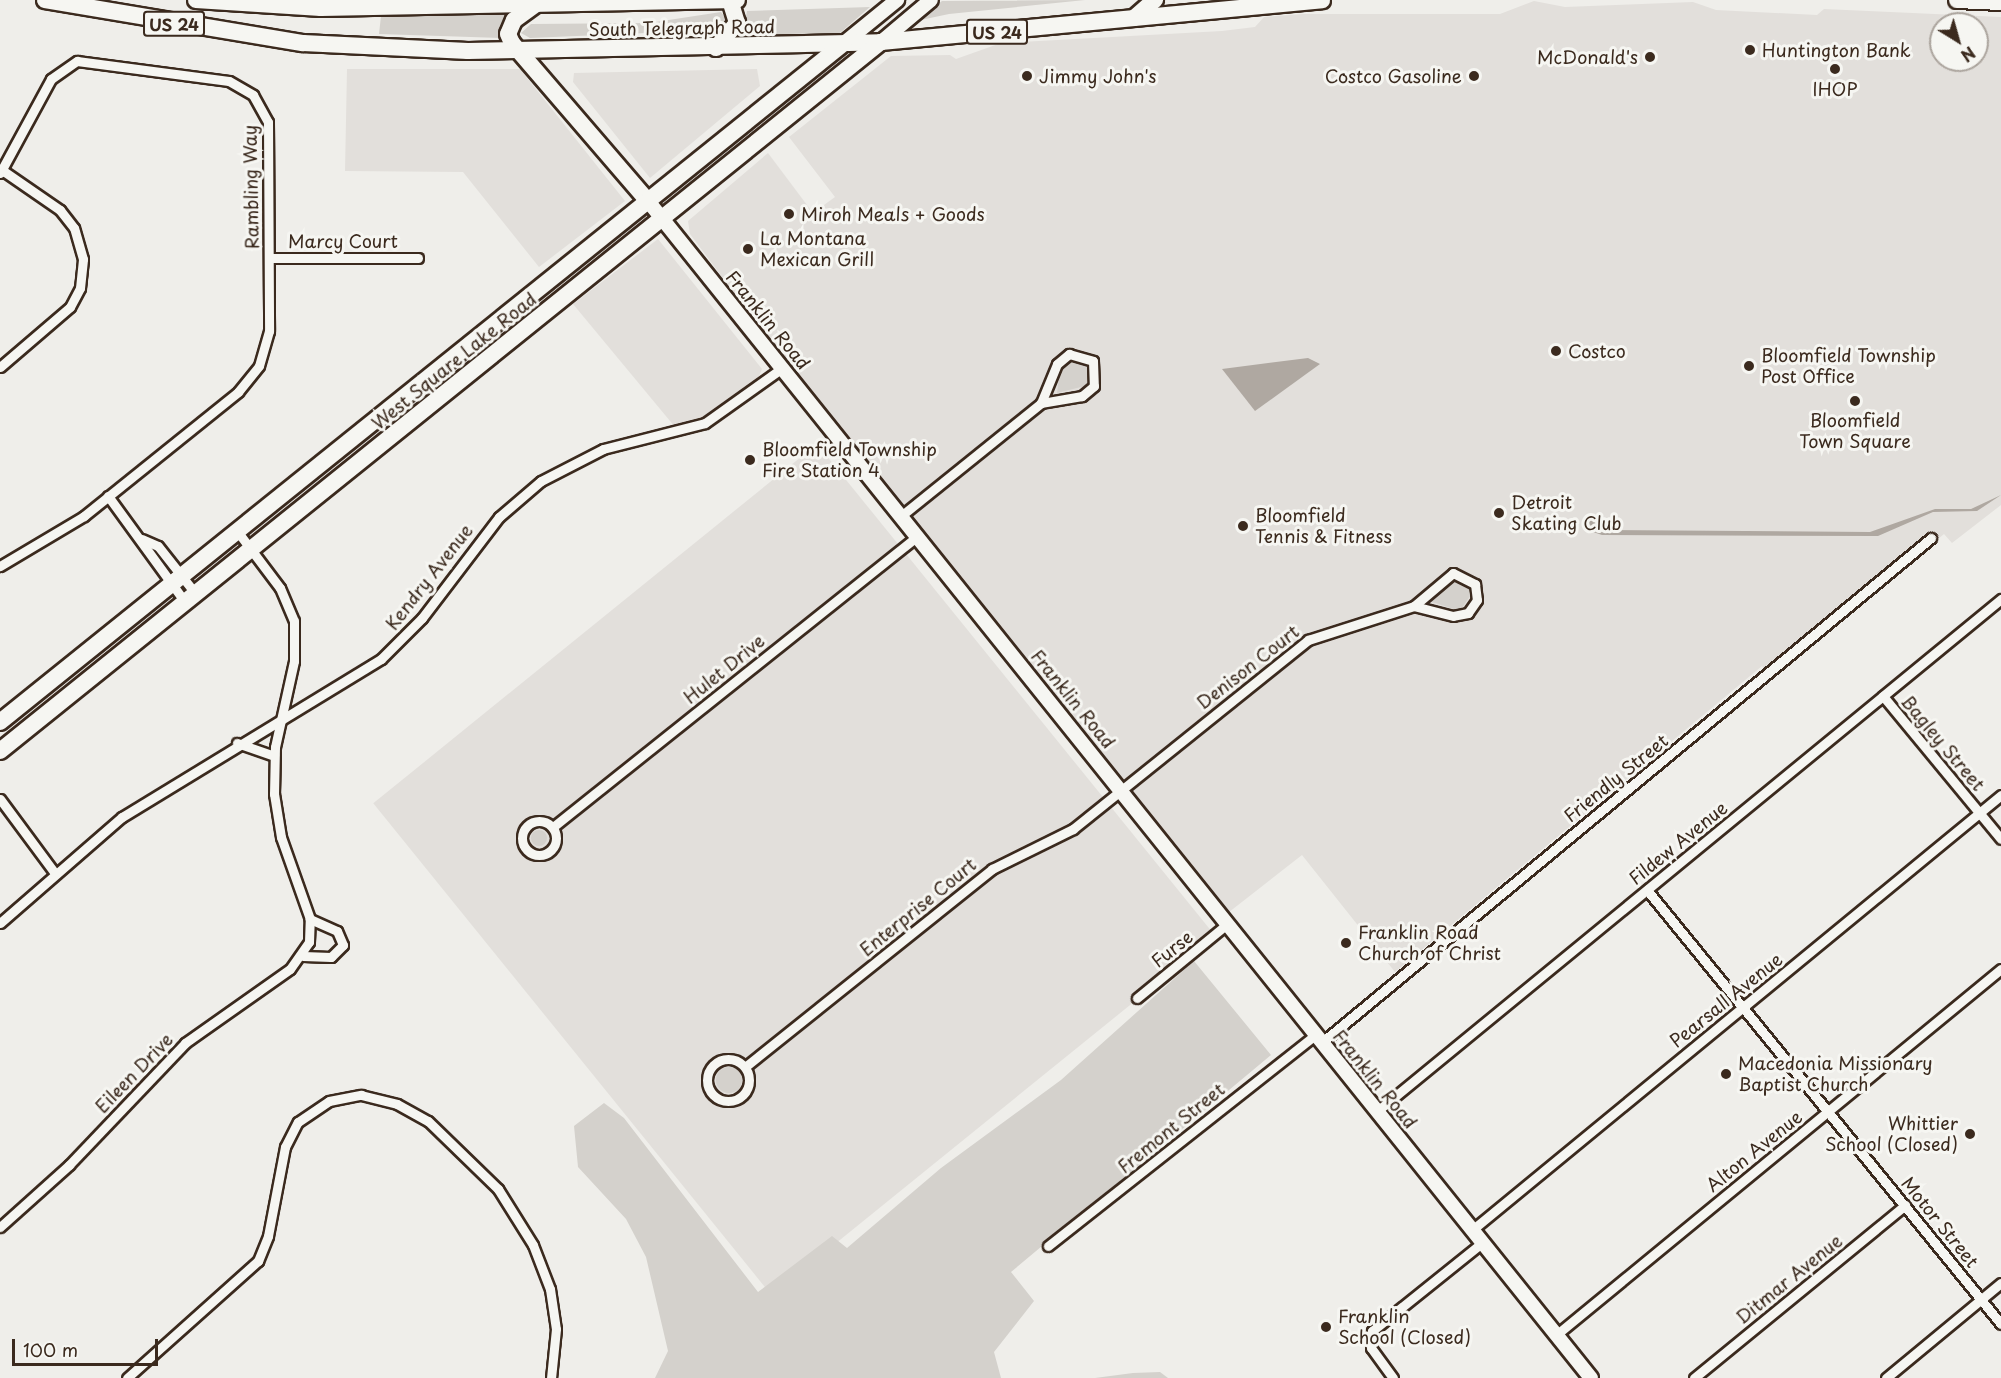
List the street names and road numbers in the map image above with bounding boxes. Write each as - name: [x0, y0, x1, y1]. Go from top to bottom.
- road number: US 24: [142, 11, 206, 37]
- street label: South Telegraph Road: [589, 16, 775, 40]
- road number: US 24: [966, 19, 1028, 45]
- street label: Rambling Way: [239, 124, 263, 250]
- street label: Marcy Court: [287, 230, 399, 252]
- street label: Franklin Road: [722, 266, 814, 374]
- street label: West Square Lake Road: [367, 288, 541, 434]
- street label: Kendry Avenue: [381, 520, 477, 634]
- street label: Denison Court: [1193, 620, 1303, 714]
- street label: Hulet Drive: [679, 629, 769, 709]
- street label: Franklin Road: [1027, 645, 1119, 753]
- street label: Bagley Street: [1896, 690, 1990, 796]
- street label: Friendly Street: [1559, 729, 1673, 827]
- street label: Fildew Avenue: [1624, 797, 1732, 889]
- street label: Enterprise Court: [855, 853, 981, 961]
- street label: Furse: [1147, 926, 1197, 972]
- street label: Pearsall Avenue: [1666, 948, 1786, 1052]
- street label: Franklin Road: [1329, 1025, 1421, 1133]
- street label: Eileen Drive: [90, 1028, 178, 1118]
- street label: Fremont Street: [1113, 1078, 1229, 1178]
- street label: Alton Avenue: [1703, 1106, 1805, 1196]
- street label: Motor Street: [1896, 1172, 1984, 1272]
- street label: Ditmar Avenue: [1732, 1230, 1846, 1328]

